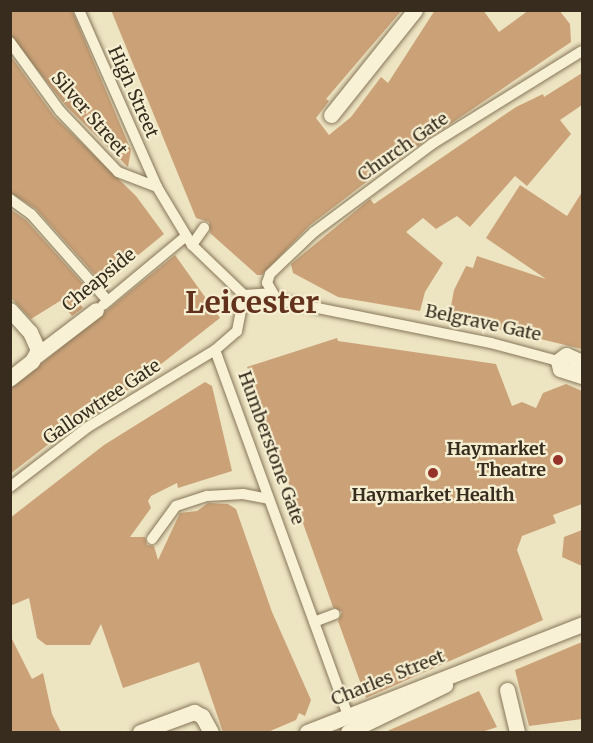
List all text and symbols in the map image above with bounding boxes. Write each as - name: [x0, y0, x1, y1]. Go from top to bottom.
- street label: High Street: [103, 43, 163, 141]
- street label: Silver Street: [46, 67, 132, 161]
- street label: Church Gate: [354, 108, 452, 186]
- street label: Cheapside: [58, 244, 140, 316]
- district label: Leicester: [185, 284, 319, 320]
- street label: Belgrave Gate: [423, 300, 543, 346]
- street label: Gallowtree Gate: [39, 355, 165, 449]
- street label: Humberstone Gate: [233, 368, 309, 528]
- place label: Haymarket Theatre: [446, 439, 546, 482]
- marker: Haymarket Theatre: [551, 453, 565, 467]
- marker: Haymarket Health: [424, 464, 442, 482]
- place label: Haymarket Health: [352, 484, 514, 506]
- street label: Charles Street: [328, 645, 448, 711]

